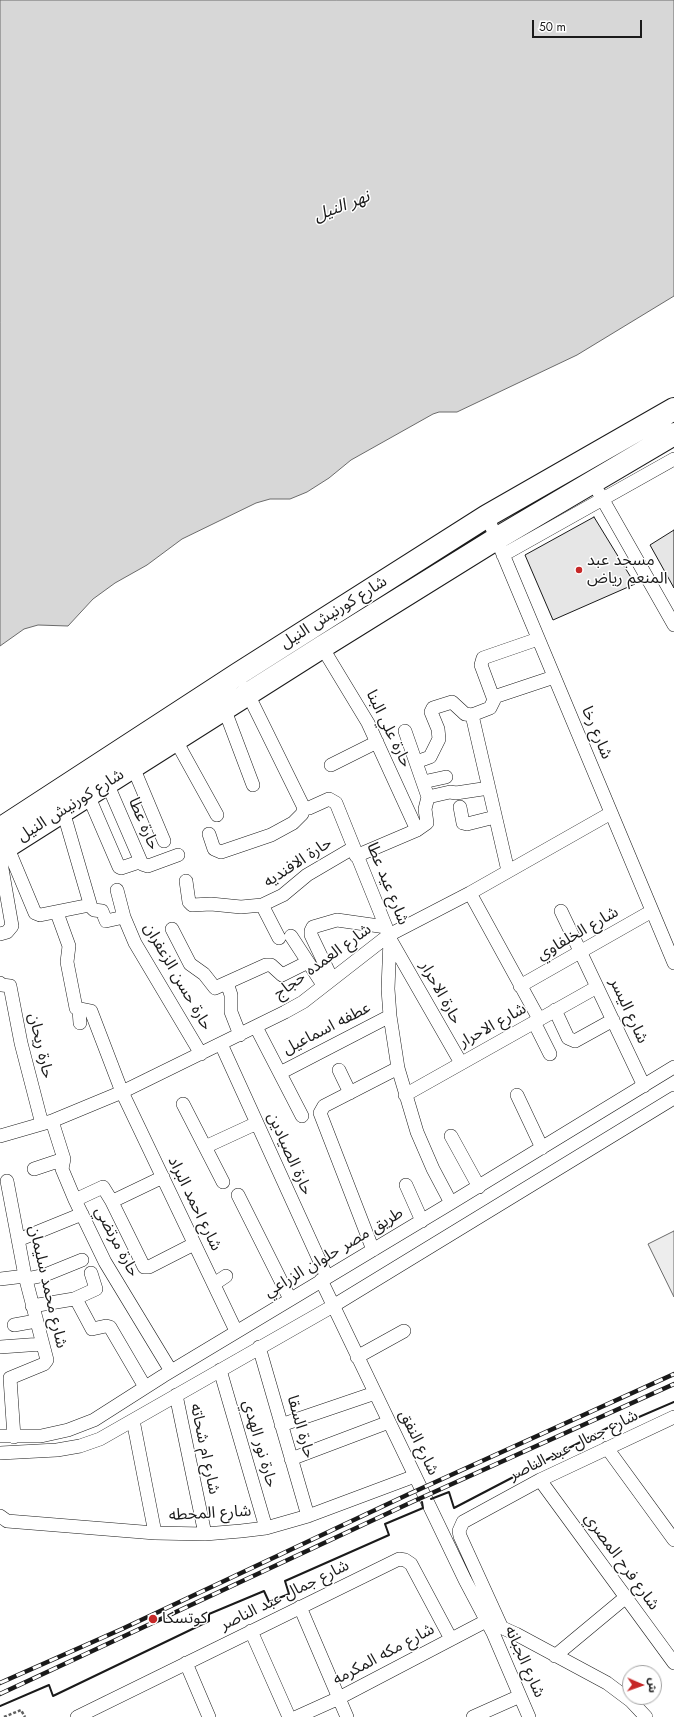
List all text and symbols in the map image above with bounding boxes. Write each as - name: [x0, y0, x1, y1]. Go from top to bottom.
- scale bar: [534, 12, 644, 38]
- text: 50 m: [539, 18, 566, 36]
- water label: نهر النيل: [311, 187, 373, 227]
- place label: مسجد عبد المنعم رياض: [587, 551, 668, 589]
- marker: مسجد عبد المنعم رياض: [574, 565, 584, 575]
- street label: شارع كورنيش النيل: [277, 573, 391, 653]
- street label: حارة علي البنا: [361, 687, 415, 771]
- street label: شارع رخا: [576, 704, 616, 762]
- street label: شارع كورنيش النيل: [14, 766, 128, 846]
- street label: حارة عطا: [123, 795, 163, 853]
- street label: حارة الافنديه: [260, 834, 336, 892]
- street label: شارع عيد عطا: [362, 840, 412, 928]
- street label: شارع الخلفاوي: [534, 903, 622, 965]
- street label: حارة حسن الزعفران: [139, 920, 215, 1034]
- street label: شارع العمده حجاج: [271, 920, 375, 1004]
- street label: حارة الاحرار: [415, 958, 465, 1028]
- street label: شارع اليسر: [605, 975, 651, 1047]
- street label: عطفه اسماعيل: [280, 999, 374, 1059]
- street label: شارع الاحرار: [456, 1000, 530, 1052]
- street label: حارة ريحان: [23, 1011, 57, 1081]
- street label: حارة الصيادين: [262, 1110, 316, 1198]
- street label: شارع احمد البراد: [163, 1154, 225, 1254]
- street label: حارة مرتضي: [90, 1204, 142, 1280]
- street label: طريق مصر حلوان الزراعي: [261, 1204, 407, 1302]
- street label: شارع محمد سليمان: [24, 1224, 70, 1350]
- street label: حارة السقا: [282, 1393, 318, 1461]
- street label: حارة نور الهدي: [237, 1398, 281, 1490]
- street label: شارع ام شحاته: [185, 1402, 223, 1496]
- street label: شارع جمال عبد الناصر: [506, 1406, 642, 1486]
- street label: شارع النفق: [394, 1407, 442, 1479]
- street label: شارع المحطه: [168, 1502, 252, 1526]
- street label: شارع فرح المصري: [579, 1510, 663, 1614]
- street label: شارع جمال عبد الناصر: [217, 1556, 353, 1636]
- place label: كوتسكا: [162, 1609, 207, 1629]
- marker: كوتسكا: [147, 1613, 159, 1625]
- street label: شارع مكه المكرمه: [330, 1620, 438, 1690]
- street label: شارع الجبانه: [500, 1623, 548, 1701]
- north arrow: [622, 1665, 662, 1705]
- text: ش: [645, 1678, 661, 1693]

